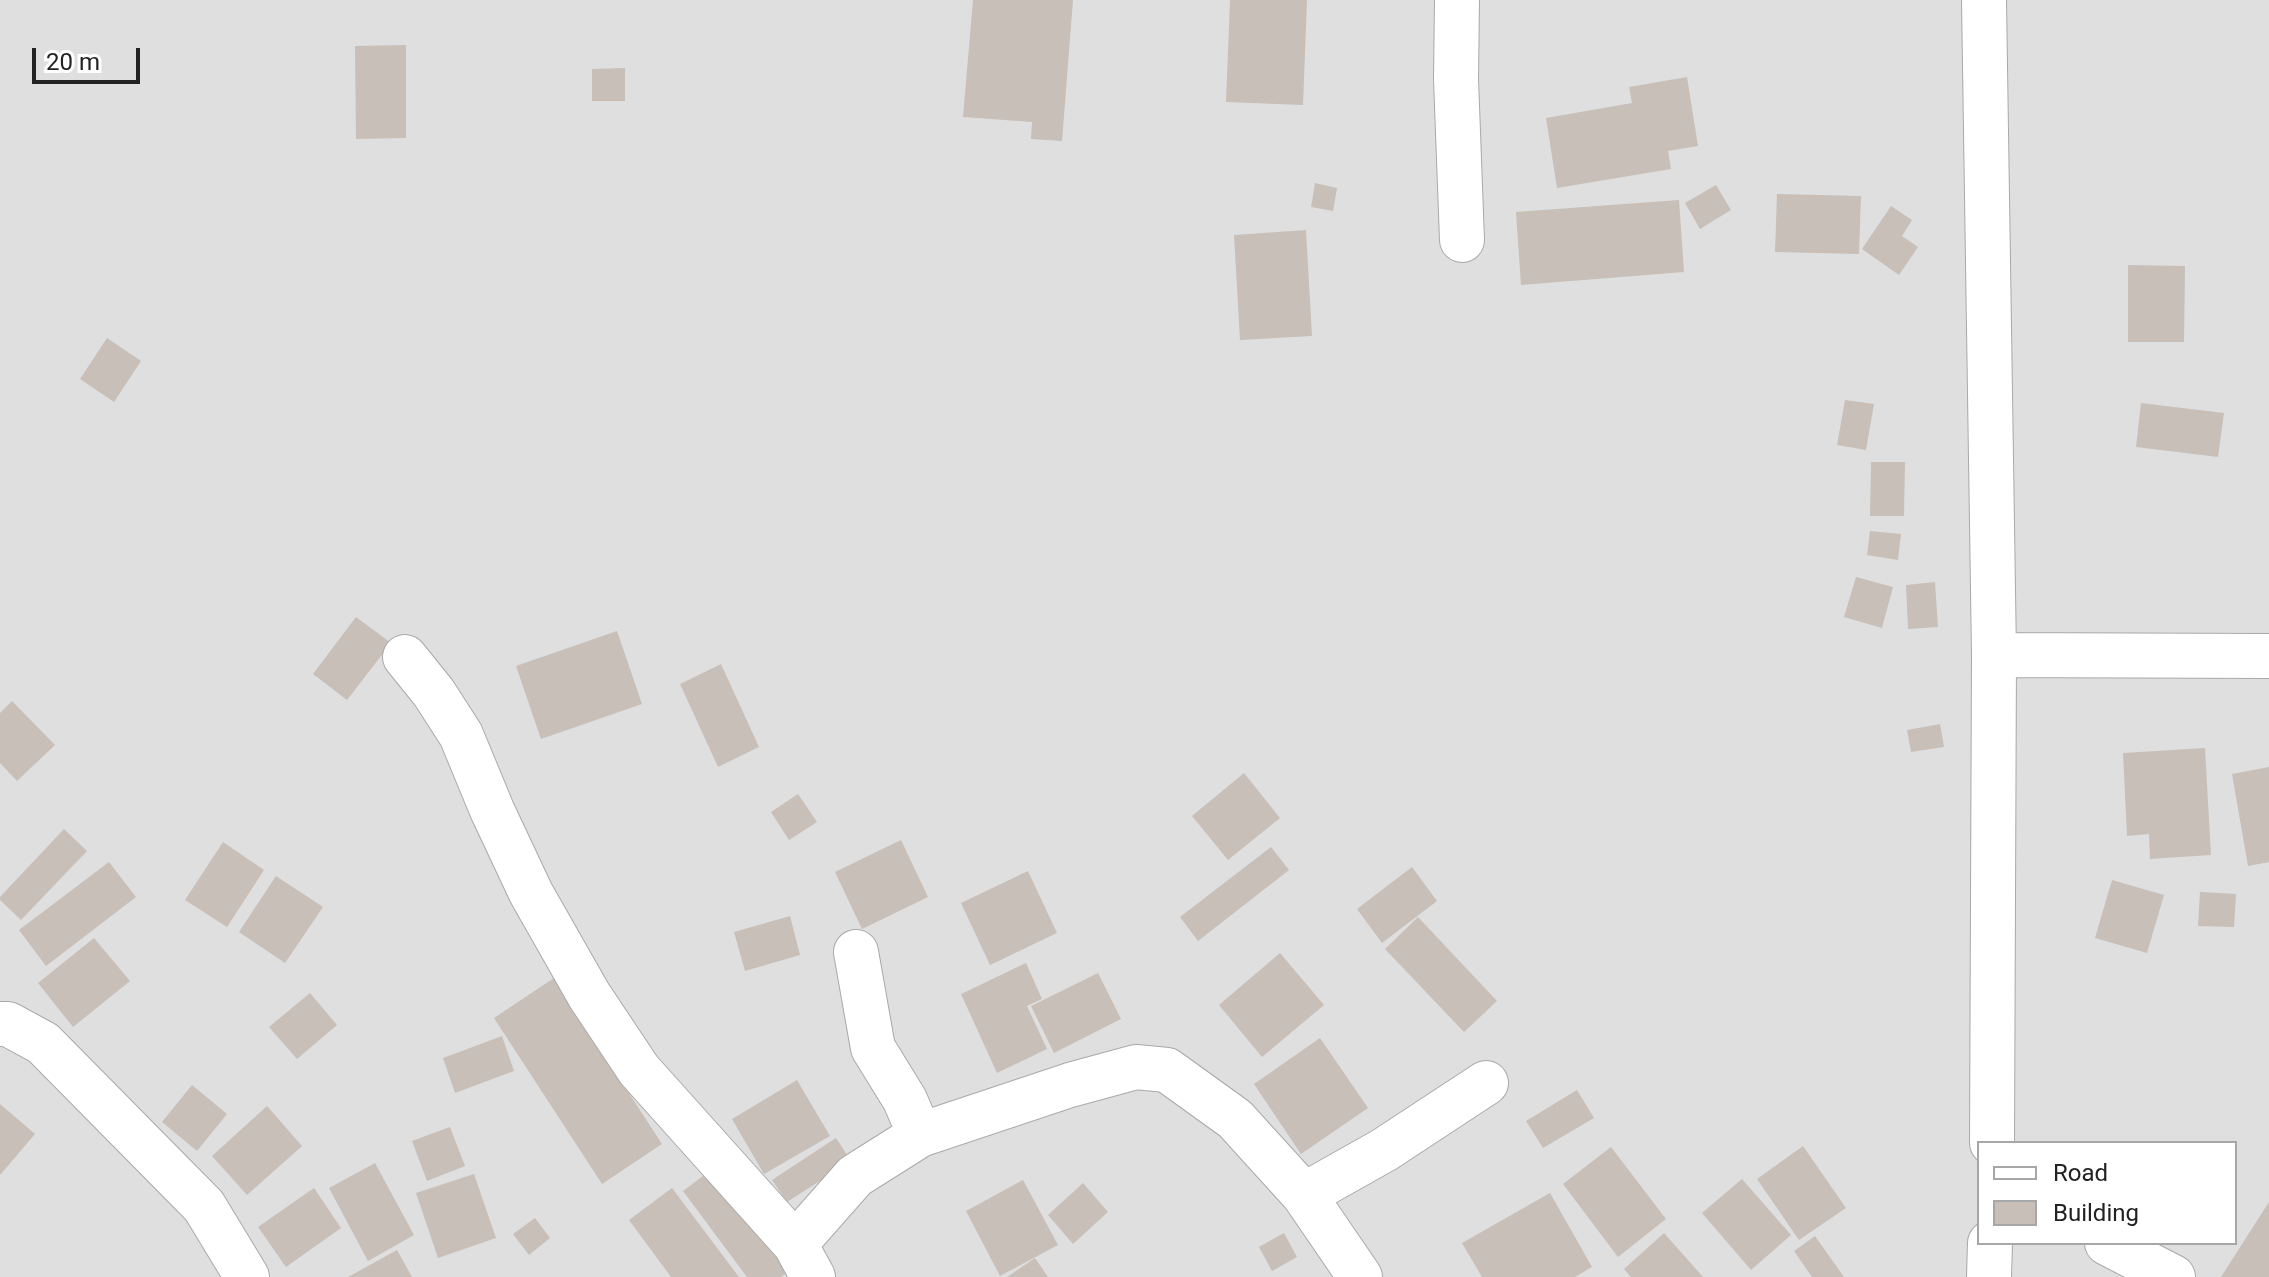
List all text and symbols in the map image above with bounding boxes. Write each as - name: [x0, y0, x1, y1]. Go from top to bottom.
- scale bar: [36, 32, 144, 82]
- text: 20 m: [46, 48, 100, 76]
- legend: [1977, 1141, 2237, 1245]
- text: Road: [2053, 1159, 2108, 1187]
- text: Building: [2053, 1199, 2139, 1227]

